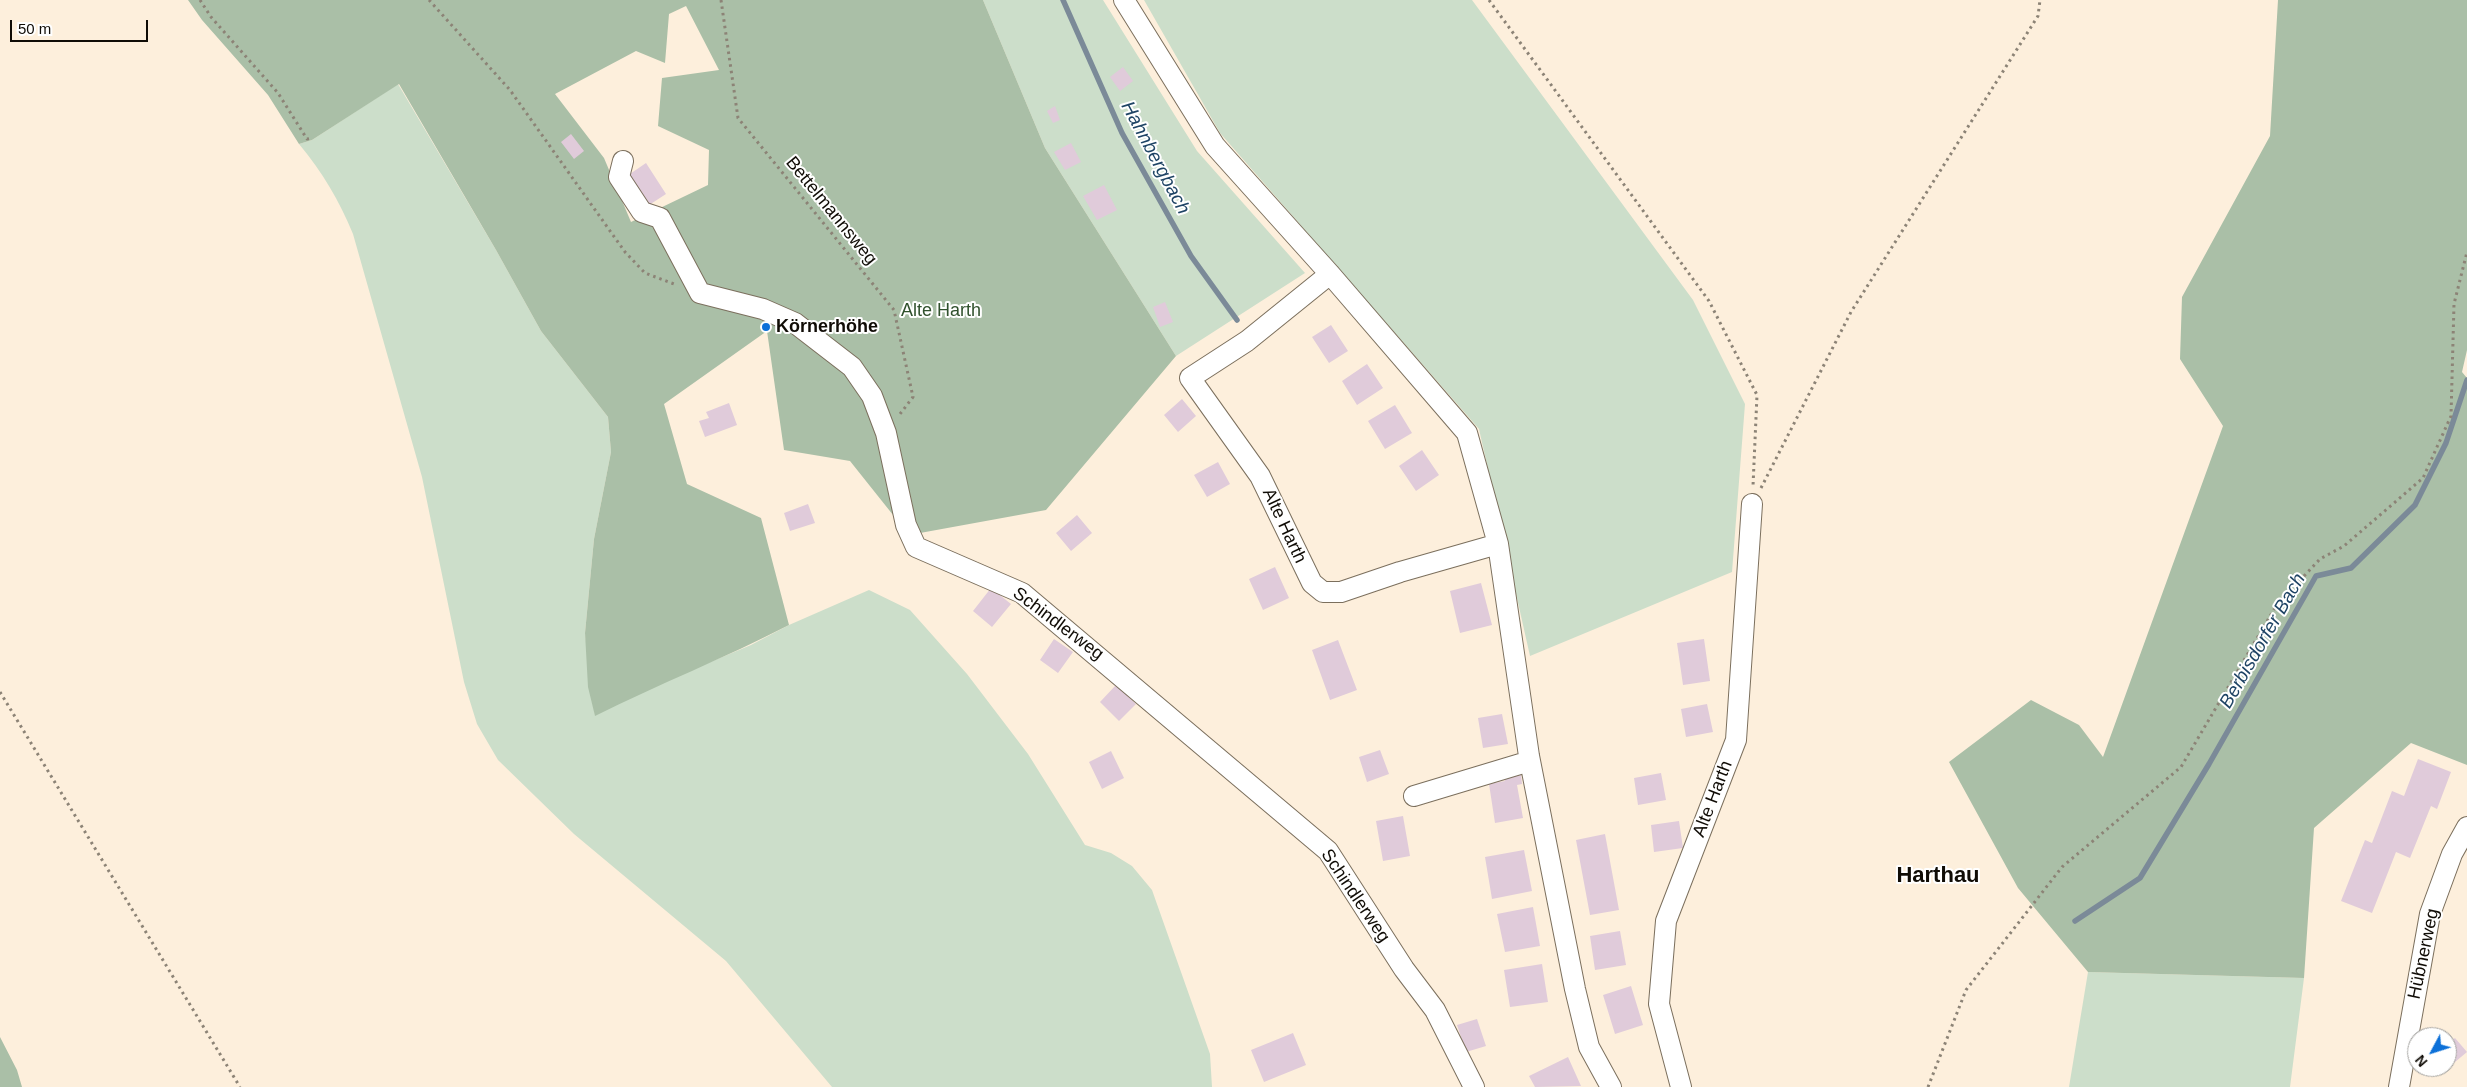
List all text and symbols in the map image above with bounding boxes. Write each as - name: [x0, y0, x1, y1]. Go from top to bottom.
- scale bar: [12, 10, 150, 42]
- text: 50 m: [18, 20, 51, 37]
- water label: Hahnbergbach: [1116, 98, 1194, 218]
- street label: Bettelmannsweg: [781, 152, 881, 270]
- park label: Alte Harth: [901, 300, 981, 322]
- place label: Körnerhöhe: [776, 316, 878, 338]
- marker: Körnerhöhe: [760, 321, 772, 333]
- street label: Alte Harth: [1257, 485, 1311, 567]
- water label: Berbisdorfer Bach: [2215, 569, 2311, 713]
- street label: Schindlerweg: [1008, 583, 1108, 665]
- street label: Alte Harth: [1689, 758, 1737, 840]
- street label: Schindlerweg: [1316, 845, 1394, 947]
- district label: Harthau: [1896, 863, 1980, 889]
- street label: Hübnerweg: [2404, 907, 2444, 1001]
- north arrow: [2407, 1027, 2457, 1077]
- text: N: [2412, 1052, 2431, 1070]

